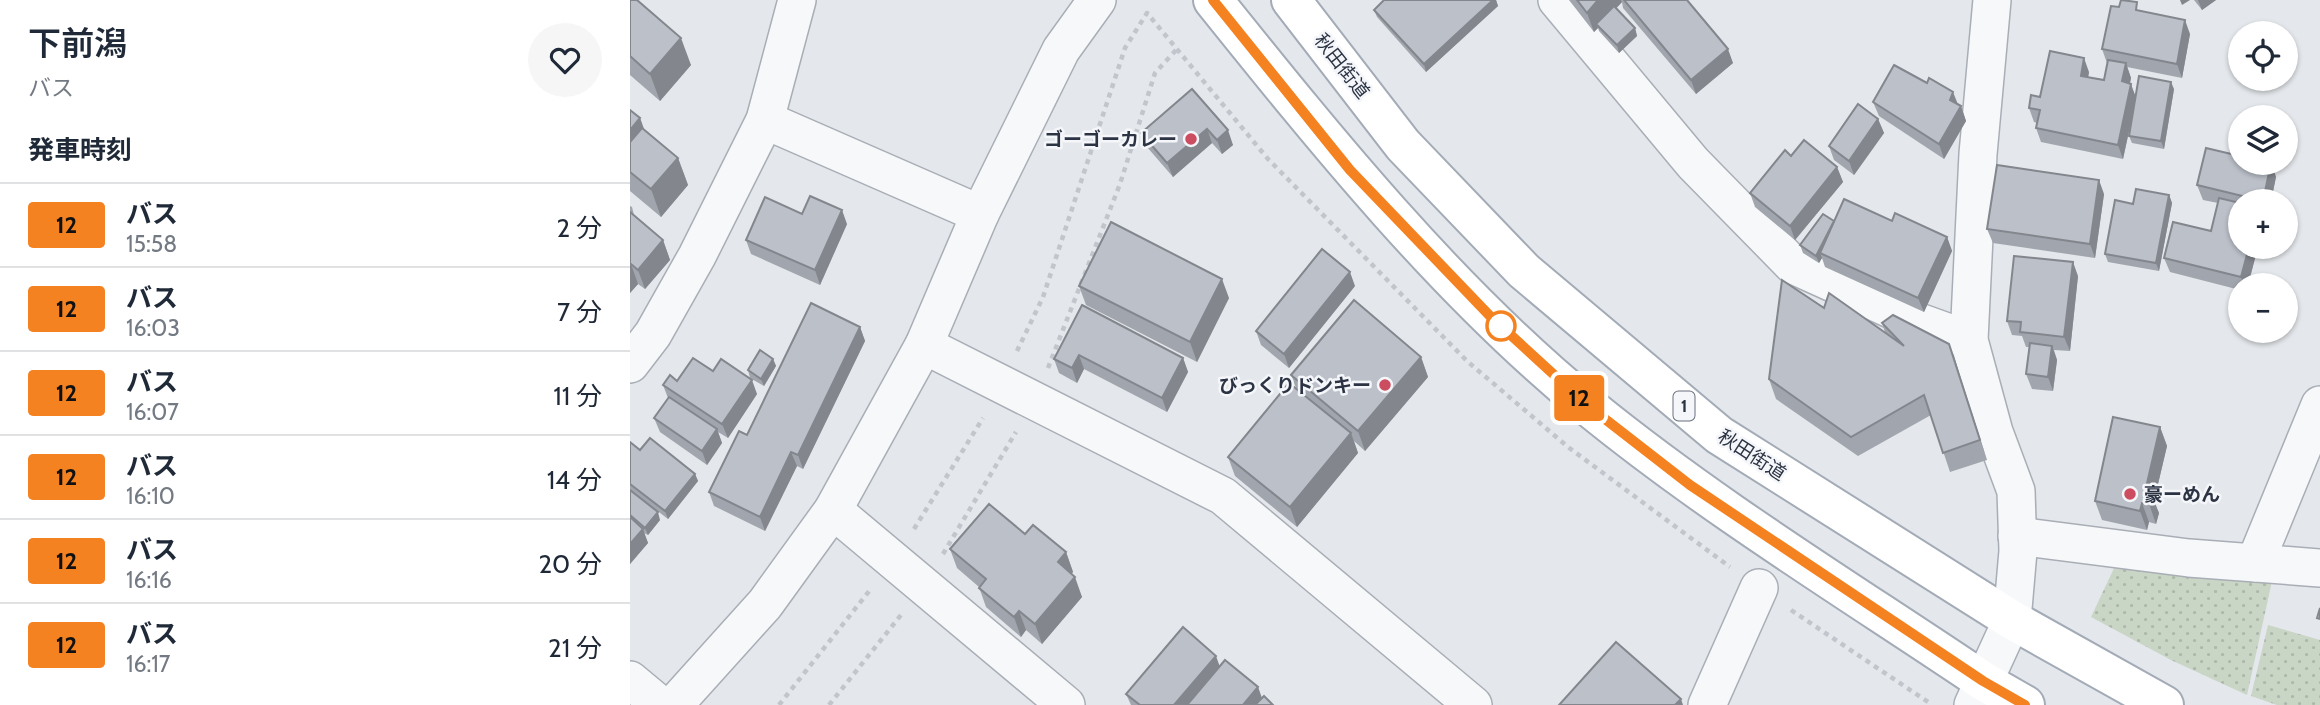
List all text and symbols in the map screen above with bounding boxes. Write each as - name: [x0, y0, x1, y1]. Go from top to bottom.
- map controls: [2228, 21, 2298, 343]
- button: locate: [2228, 21, 2298, 91]
- text: 下前潟: [28, 23, 127, 63]
- button: heart: [528, 23, 602, 97]
- street label: 秋田街道: [1310, 29, 1374, 103]
- text: バス: [28, 74, 74, 102]
- button: layers: [2228, 105, 2298, 175]
- place label: ゴーゴーカレー: [1044, 128, 1177, 151]
- marker: ゴーゴーカレー: [1183, 131, 1199, 147]
- text: 発車時刻: [28, 134, 132, 166]
- button: +: [2228, 189, 2298, 259]
- text: バス: [126, 198, 178, 230]
- text: 12: [56, 210, 77, 239]
- text: 2 分: [557, 212, 602, 244]
- text: 15:58: [126, 230, 177, 258]
- button: −: [2228, 273, 2298, 343]
- text: バス: [126, 282, 178, 314]
- text: 12: [56, 294, 77, 323]
- text: 7 分: [557, 296, 602, 328]
- unlabelled marker: [1486, 311, 1516, 341]
- text: 16:03: [126, 314, 180, 342]
- text: バス: [126, 366, 178, 398]
- place label: びっくりドンキー: [1219, 374, 1371, 397]
- line badge: 12: [1548, 375, 1611, 421]
- marker: びっくりドンキー: [1377, 377, 1393, 393]
- text: 12: [56, 378, 77, 407]
- text: 11 分: [553, 380, 602, 412]
- text: 12: [1568, 383, 1590, 412]
- road number: 1: [1674, 392, 1694, 420]
- text: 16:07: [126, 398, 179, 426]
- street label: 秋田街道: [1714, 425, 1790, 485]
- text: バス: [126, 450, 178, 482]
- text: 12: [56, 462, 77, 491]
- text: 14 分: [547, 464, 602, 496]
- text: 16:10: [126, 482, 175, 510]
- place label: 豪ーめん: [2144, 483, 2220, 506]
- marker: 豪ーめん: [2122, 486, 2138, 502]
- text: バス: [126, 534, 178, 566]
- text: 12: [56, 546, 77, 575]
- text: 20 分: [538, 548, 602, 580]
- text: 16:16: [126, 566, 172, 594]
- text: バス: [126, 618, 178, 650]
- text: 12: [56, 630, 77, 659]
- text: 21 分: [548, 632, 602, 664]
- text: 16:17: [126, 650, 170, 678]

